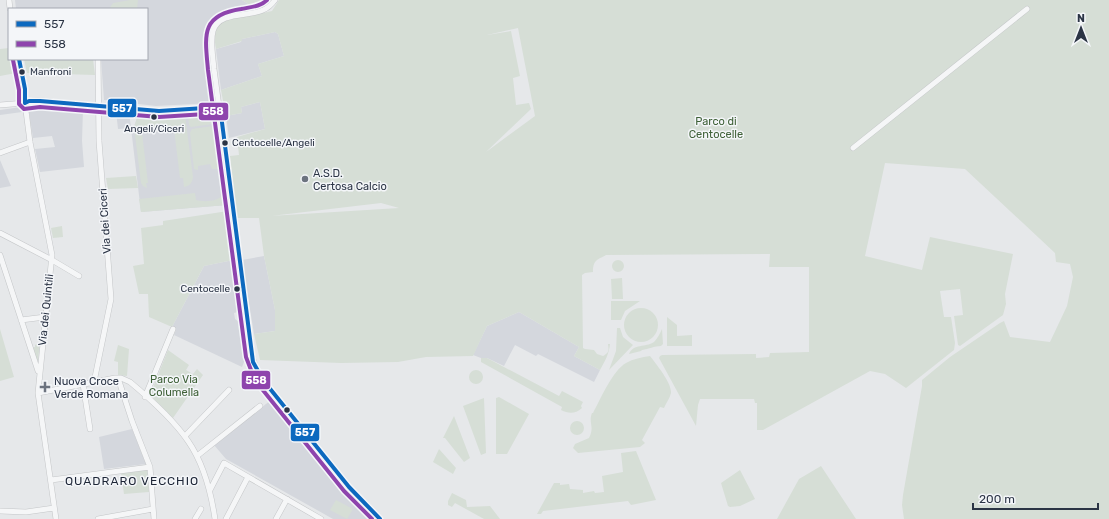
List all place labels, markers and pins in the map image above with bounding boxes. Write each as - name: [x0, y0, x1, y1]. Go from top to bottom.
- place label: Manfroni: [30, 66, 71, 78]
- marker: Manfroni: [17, 67, 27, 77]
- marker: Angeli/Ciceri: [149, 112, 159, 122]
- place label: Angeli/Ciceri: [124, 123, 184, 135]
- place label: Centocelle/Angeli: [232, 137, 315, 149]
- marker: Centocelle/Angeli: [220, 138, 230, 148]
- place label: A.S.D. Certosa Calcio: [313, 167, 387, 193]
- marker: A.S.D. Certosa Calcio: [300, 174, 310, 184]
- place label: Centocelle: [181, 283, 230, 295]
- marker: Centocelle: [232, 284, 242, 294]
- place label: Nuova Croce Verde Romana: [54, 375, 128, 401]
- marker: Nuova Croce Verde Romana: [39, 381, 51, 393]
- unlabelled marker: [282, 405, 292, 415]

